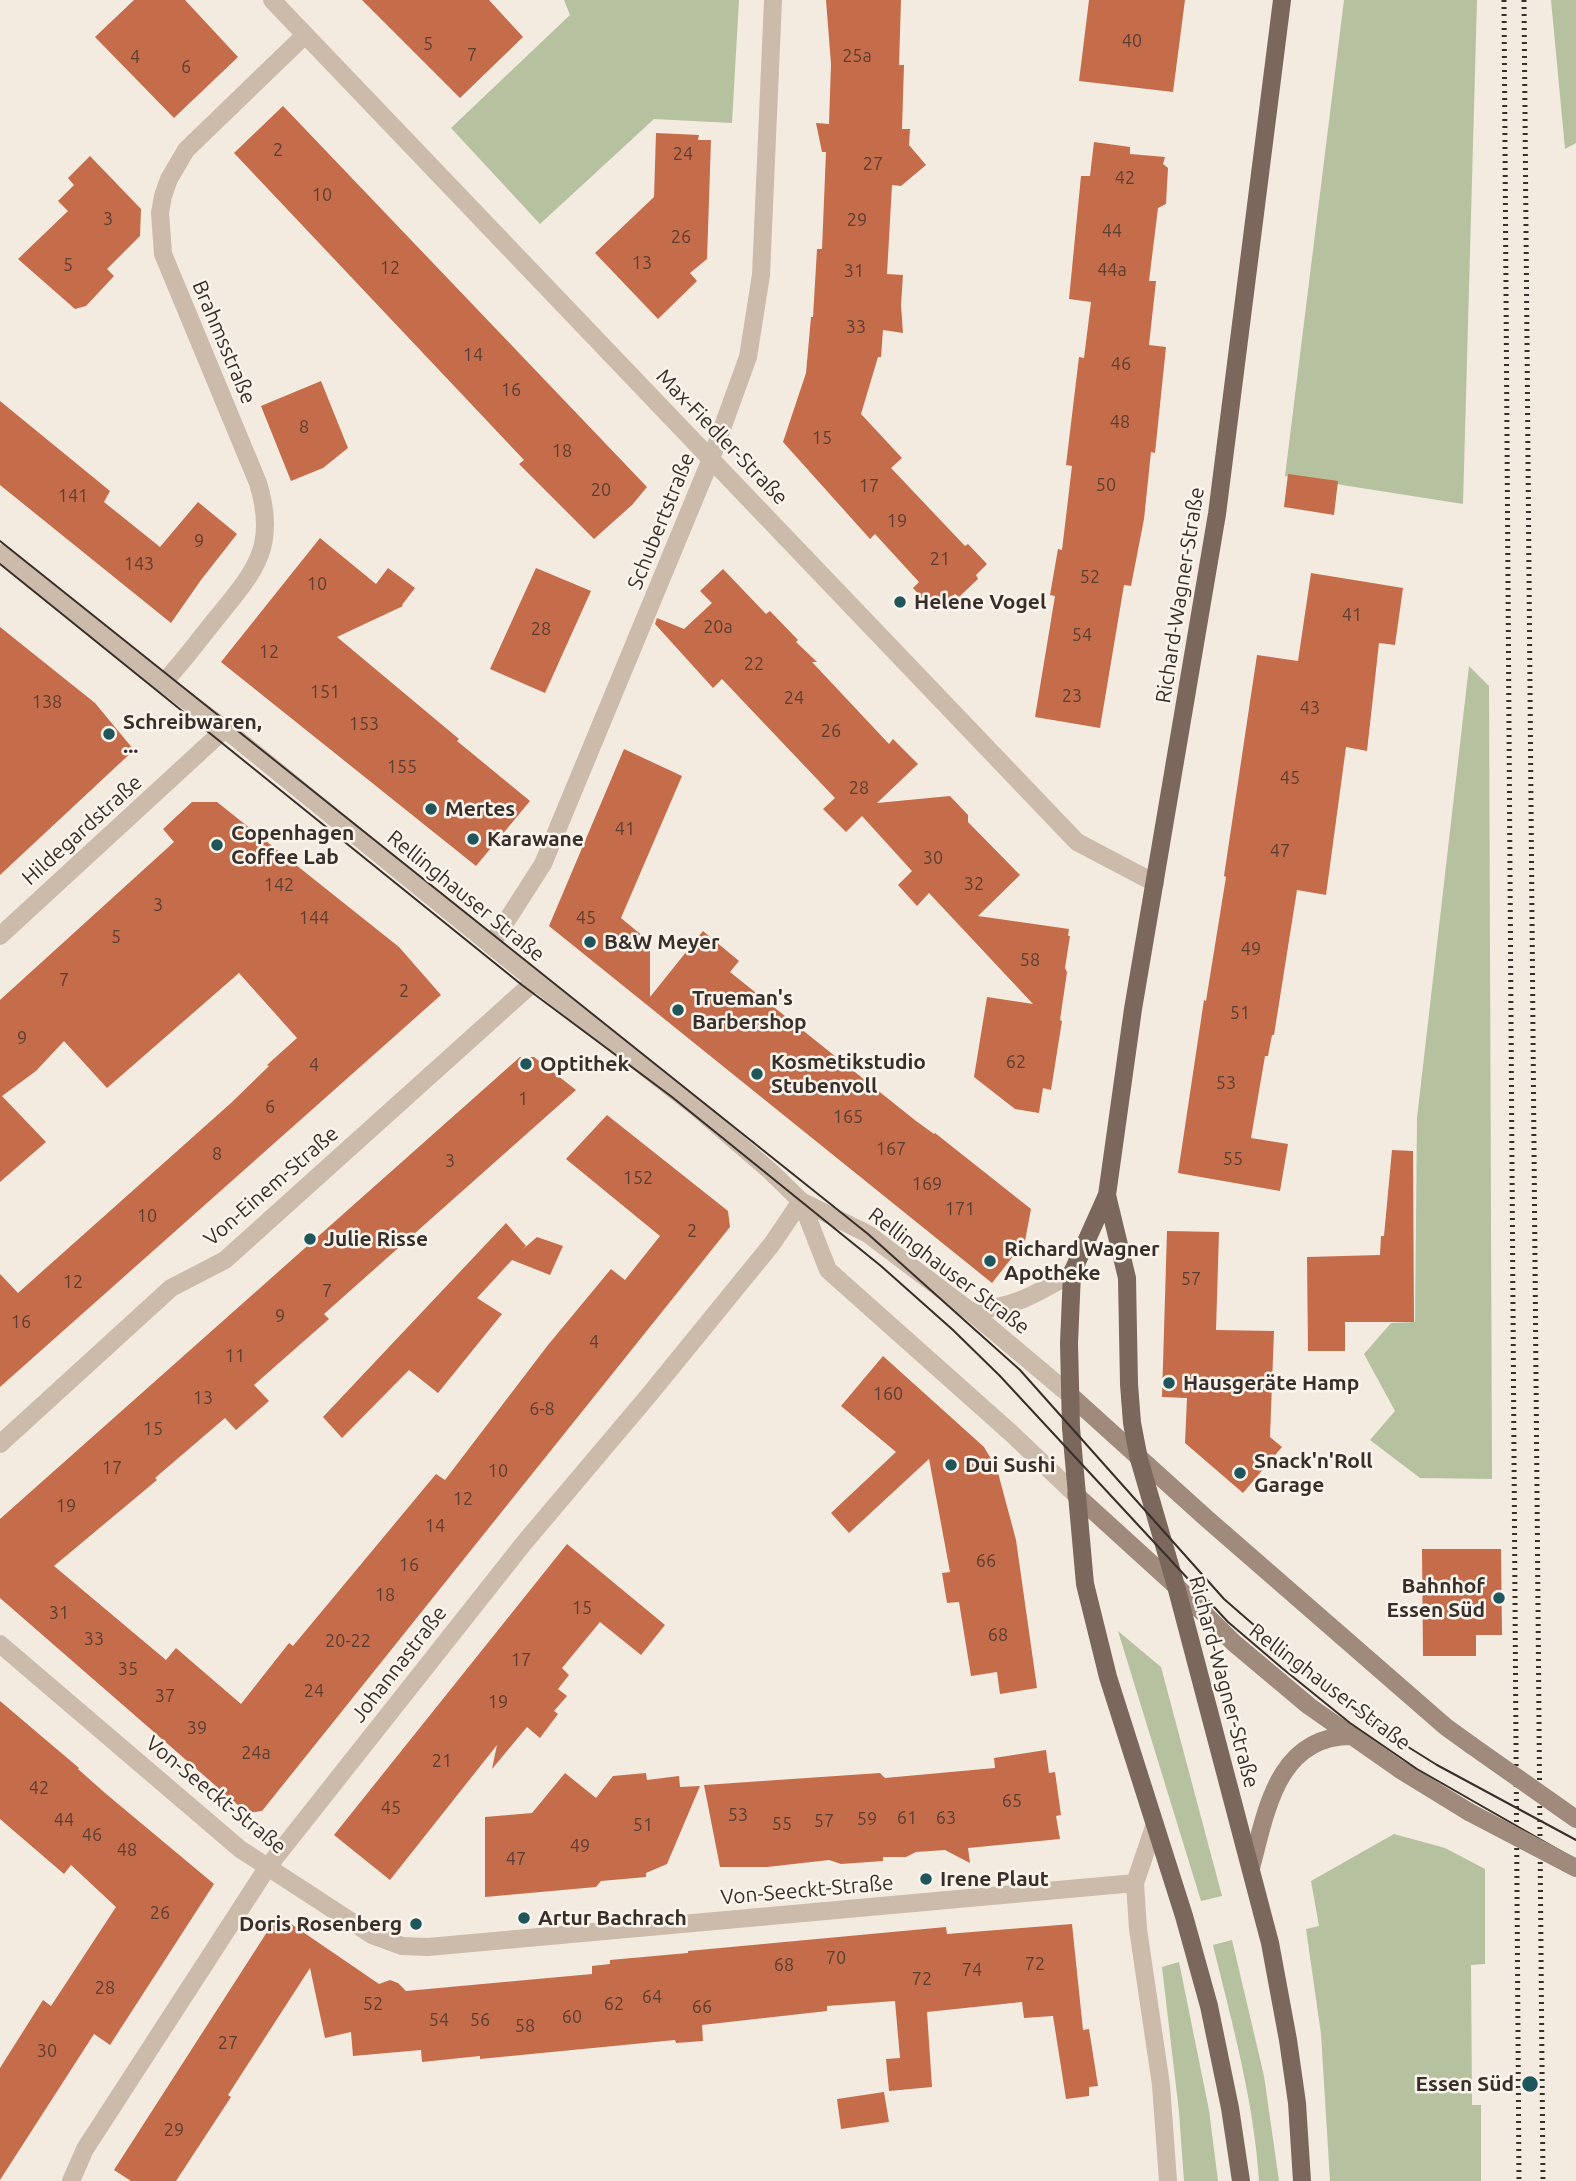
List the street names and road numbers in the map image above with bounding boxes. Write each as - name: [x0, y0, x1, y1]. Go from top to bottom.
- street label: Brahmsstraße: [187, 276, 261, 408]
- street label: Max-Fiedler-Straße: [651, 364, 793, 510]
- street label: Schubertstraße: [622, 449, 700, 593]
- street label: Richard-Wagner-Straße: [1150, 485, 1210, 705]
- street label: Hildegardstraße: [17, 770, 147, 890]
- street label: Rellinghauser Straße: [382, 825, 550, 967]
- street label: Von-Einem-Straße: [199, 1121, 343, 1251]
- street label: Rellinghauser Straße: [863, 1202, 1035, 1340]
- street label: Richard-Wagner-Straße: [1184, 1573, 1264, 1791]
- street label: Johannastraße: [346, 1601, 452, 1727]
- street label: Rellinghauser Straße: [1244, 1618, 1416, 1756]
- street label: Von-Seeckt-Straße: [141, 1731, 291, 1859]
- street label: Von-Seeckt-Straße: [719, 1870, 895, 1910]

